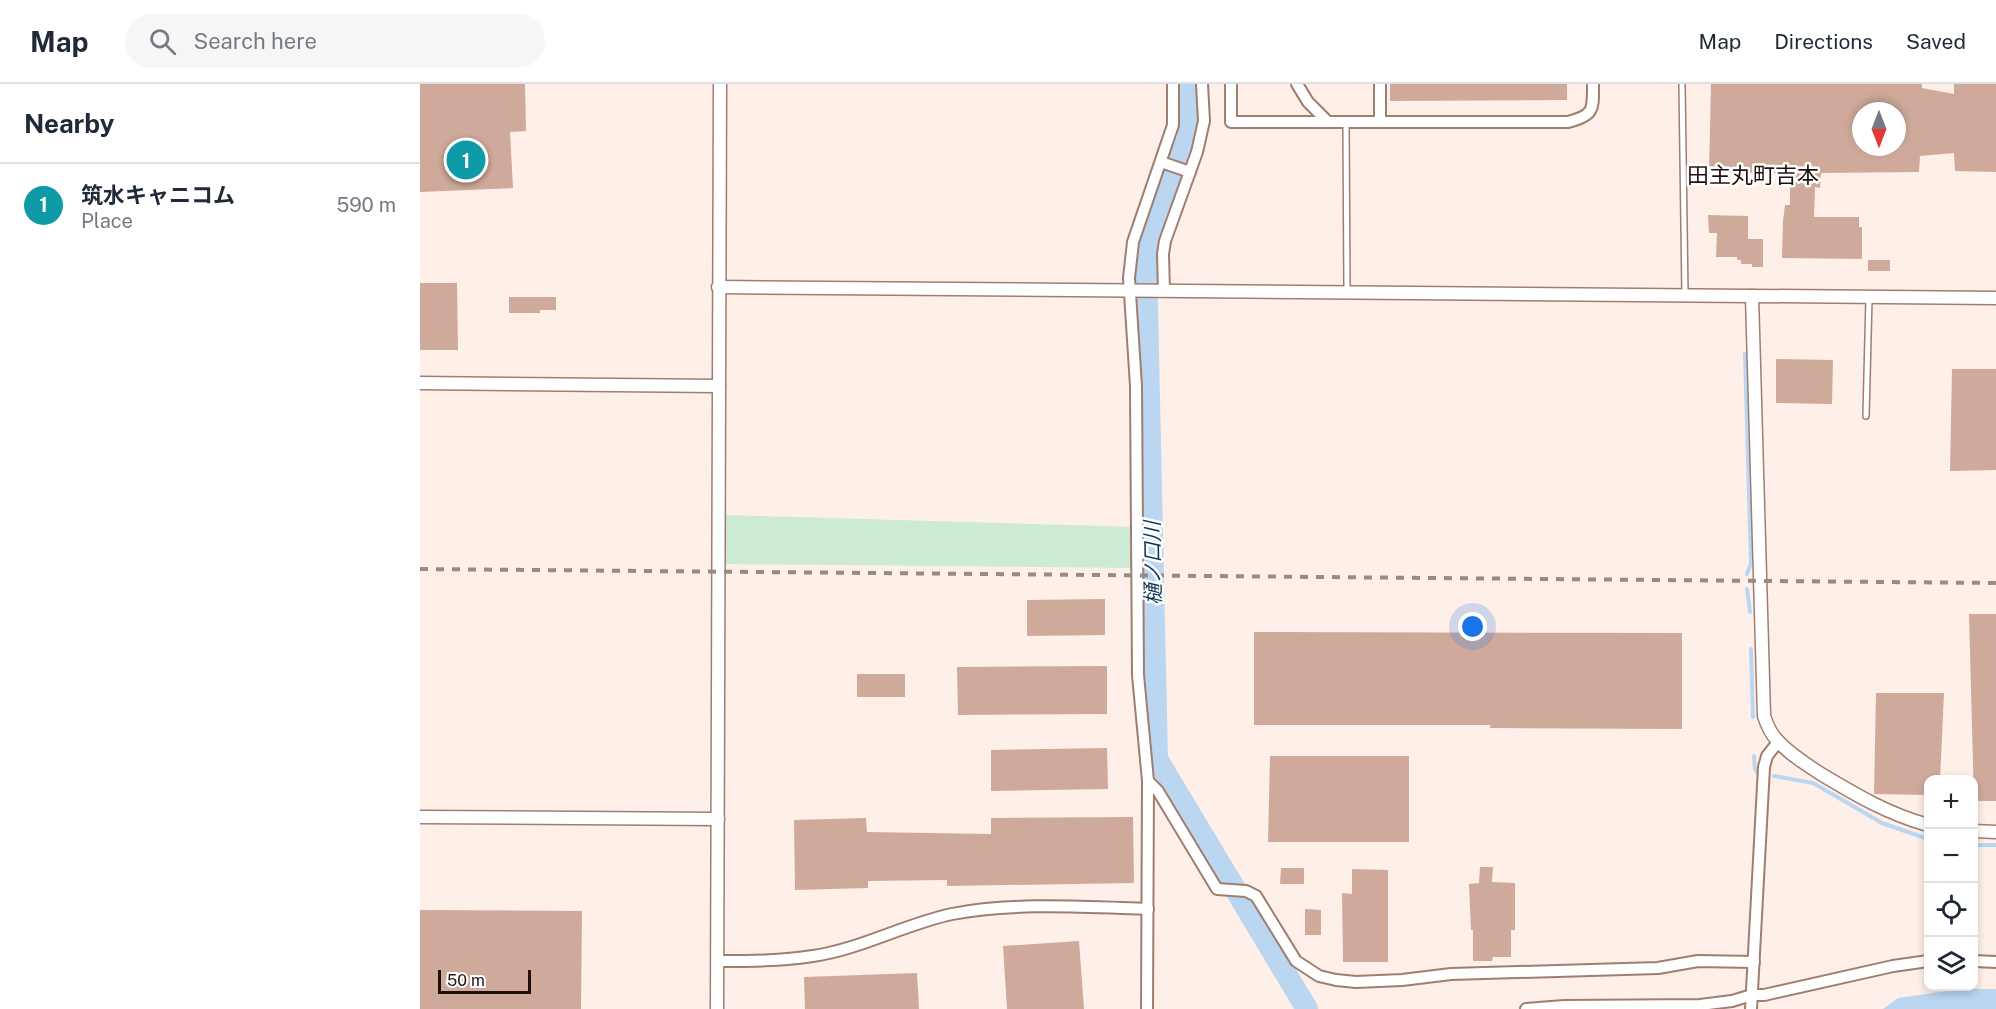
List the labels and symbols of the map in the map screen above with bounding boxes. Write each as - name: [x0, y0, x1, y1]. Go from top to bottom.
- north arrow: [1852, 102, 1906, 156]
- pin: 1: [446, 138, 486, 182]
- district label: 田主丸町吉本: [1687, 162, 1819, 188]
- water label: 樋ノ口川: [1139, 519, 1166, 605]
- your location: [1458, 612, 1487, 641]
- scale bar: [438, 967, 531, 994]

